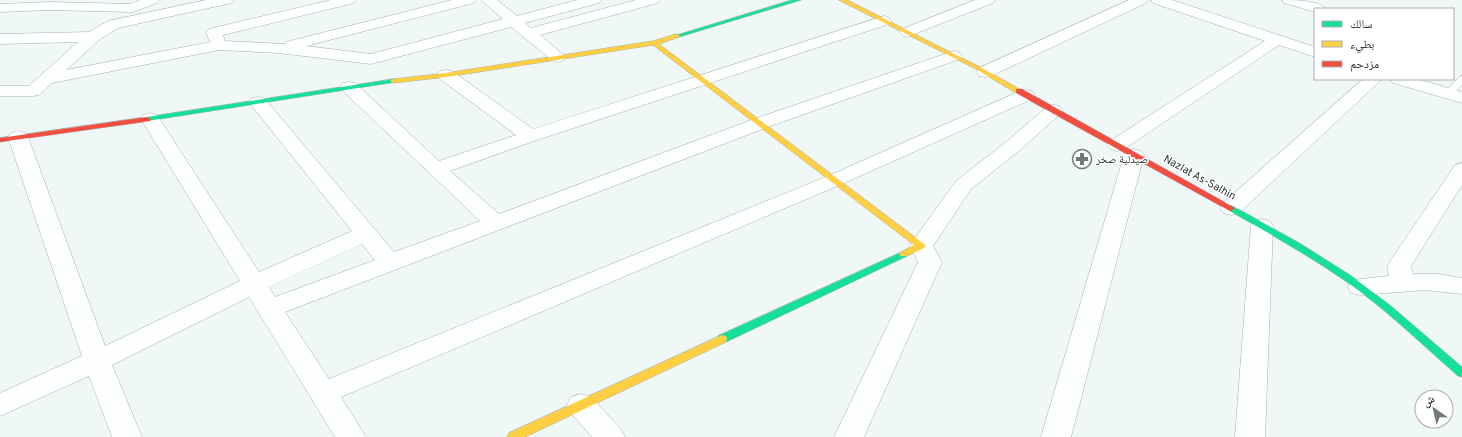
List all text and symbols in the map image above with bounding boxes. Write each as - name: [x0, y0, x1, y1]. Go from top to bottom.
- legend: [1314, 8, 1454, 80]
- text: سالك: [1350, 17, 1372, 33]
- text: بطيء: [1350, 37, 1374, 54]
- text: مزدحم: [1350, 57, 1379, 73]
- pharmacy icon: صيدلية صخر: [1071, 148, 1093, 170]
- street label: Nazlat As-Salhin: [1161, 152, 1238, 204]
- place label: صيدلية صخر: [1095, 153, 1148, 167]
- north arrow: [1414, 389, 1454, 429]
- text: ش: [1420, 392, 1438, 411]

